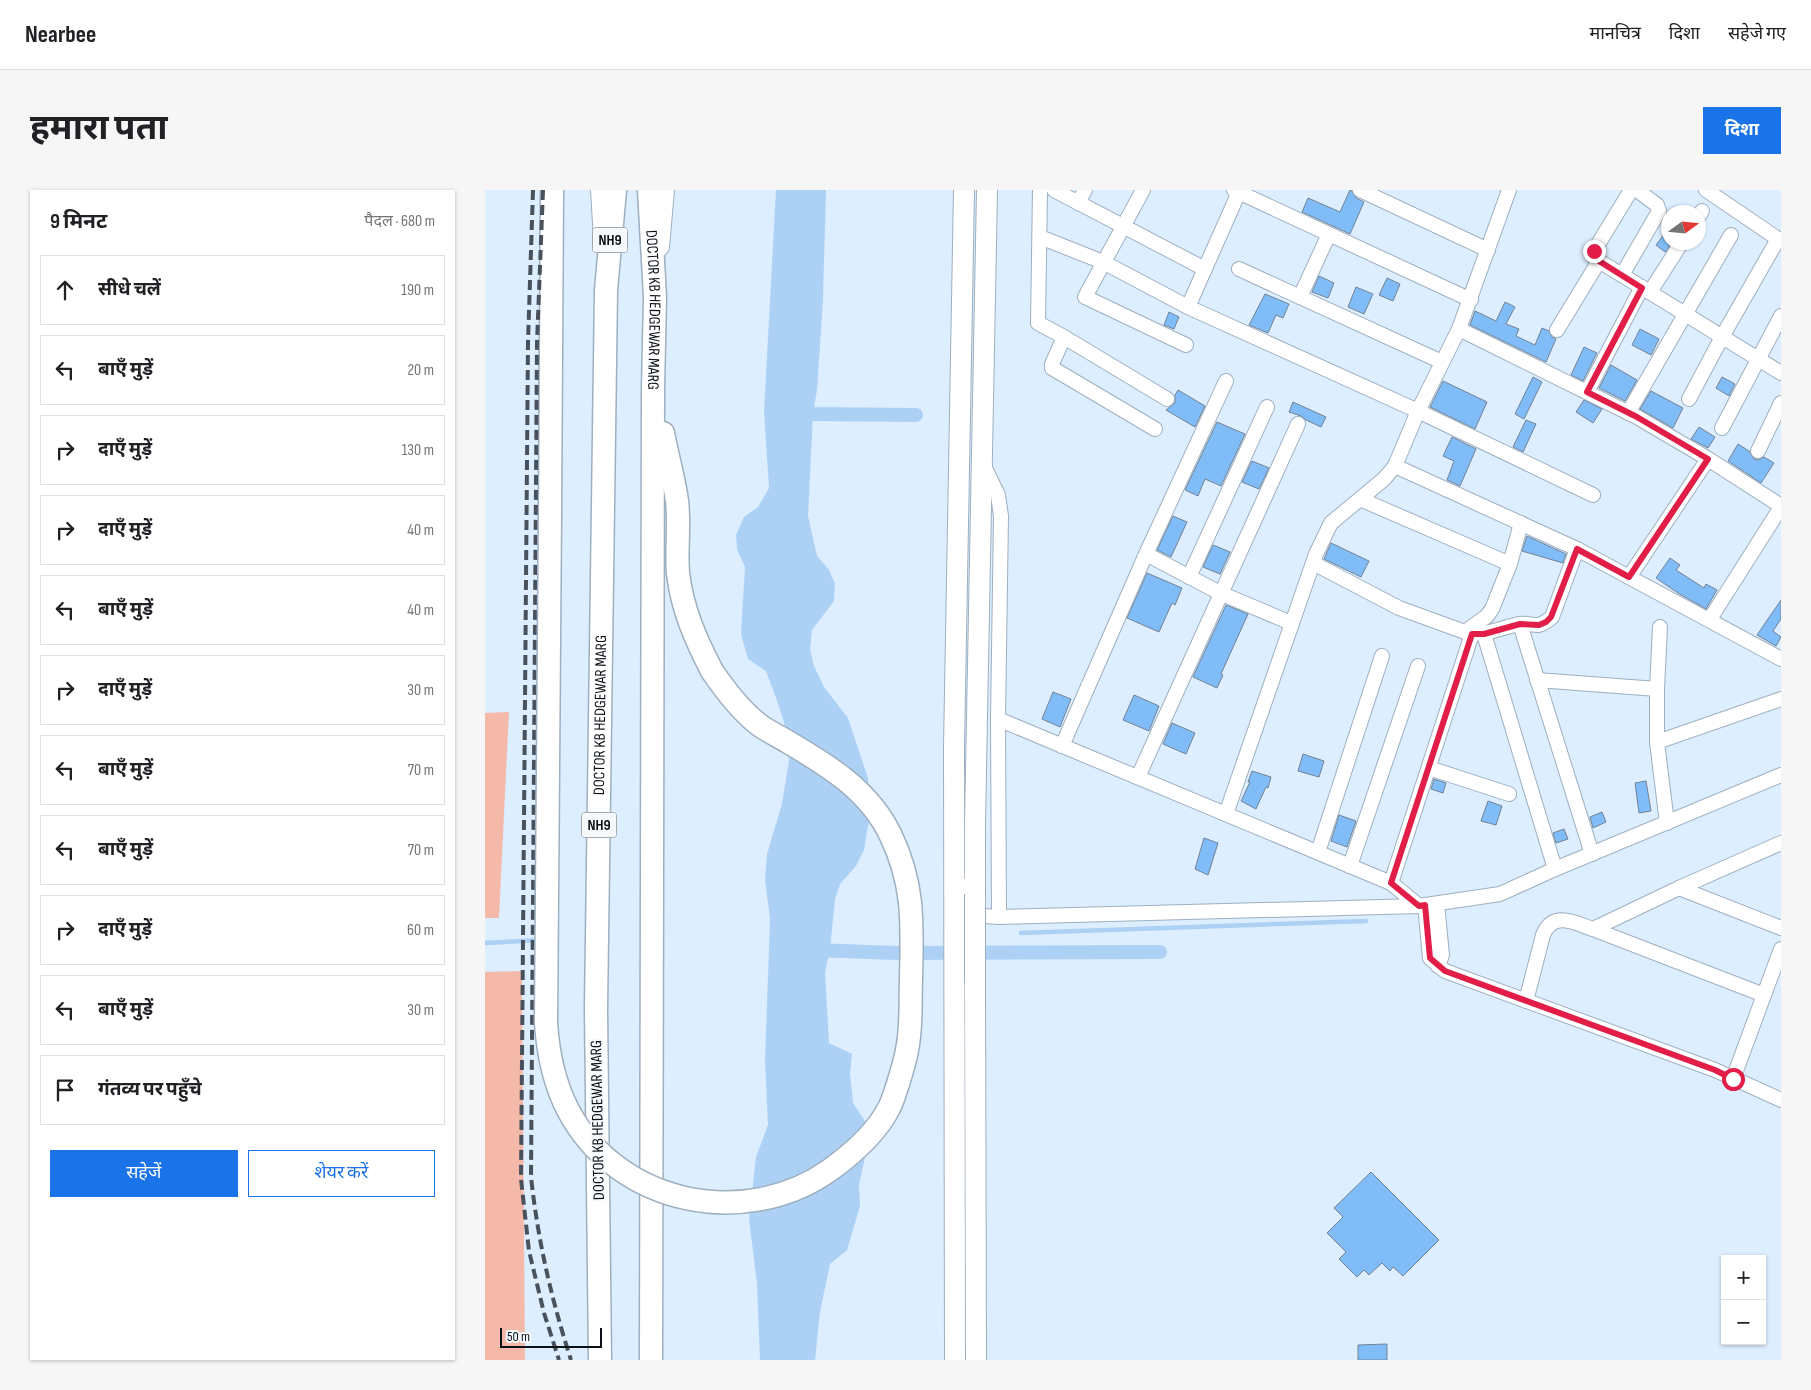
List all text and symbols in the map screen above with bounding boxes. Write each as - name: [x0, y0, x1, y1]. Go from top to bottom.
- text: Nearbee: [25, 20, 96, 49]
- text: मानचित्र: [1589, 23, 1641, 44]
- text: दिशा: [1669, 23, 1700, 44]
- text: सहेजे गए: [1728, 23, 1786, 44]
- text: हमारा पता: [30, 107, 168, 150]
- button: दिशा: [1703, 107, 1781, 154]
- north arrow: [1661, 205, 1706, 250]
- text: 9 मिनट: [50, 209, 107, 234]
- text: पैदल · 680 m: [364, 212, 435, 231]
- road number: NH9: [593, 228, 627, 252]
- street label: DOCTOR KB HEDGEWAR MARG: [642, 229, 665, 390]
- route end: [1583, 240, 1606, 263]
- icon: ahead: [51, 276, 79, 304]
- text: सीधे चलें: [98, 278, 161, 301]
- text: 190 m: [401, 281, 434, 300]
- icon: left: [51, 356, 79, 384]
- text: बाएँ मुड़ें: [98, 358, 153, 381]
- text: 20 m: [407, 361, 434, 380]
- icon: right: [51, 436, 79, 464]
- text: दाएँ मुड़ें: [98, 438, 152, 461]
- text: 130 m: [402, 441, 434, 460]
- icon: right: [51, 516, 79, 544]
- text: दाएँ मुड़ें: [98, 518, 152, 541]
- text: 40 m: [407, 521, 434, 540]
- icon: left: [51, 596, 79, 624]
- text: बाएँ मुड़ें: [98, 598, 153, 621]
- text: 40 m: [407, 601, 434, 620]
- street label: DOCTOR KB HEDGEWAR MARG: [589, 635, 611, 795]
- icon: right: [51, 676, 79, 704]
- text: दाएँ मुड़ें: [98, 678, 152, 701]
- text: 30 m: [407, 681, 434, 700]
- icon: left: [51, 756, 79, 784]
- text: बाएँ मुड़ें: [98, 758, 153, 781]
- text: 70 m: [408, 761, 434, 780]
- road number: NH9: [581, 812, 617, 838]
- icon: left: [51, 836, 79, 864]
- text: बाएँ मुड़ें: [98, 838, 153, 861]
- text: 70 m: [408, 841, 434, 860]
- icon: right: [51, 916, 79, 944]
- text: दाएँ मुड़ें: [98, 918, 152, 941]
- text: 60 m: [407, 921, 434, 940]
- icon: left: [51, 996, 79, 1024]
- text: बाएँ मुड़ें: [98, 998, 153, 1021]
- text: 30 m: [407, 1001, 434, 1020]
- street label: DOCTOR KB HEDGEWAR MARG: [587, 1040, 609, 1200]
- route start: [1722, 1068, 1745, 1091]
- icon: arrive: [51, 1076, 79, 1104]
- text: गंतव्य पर पहुँचे: [98, 1078, 202, 1101]
- button: सहेजें: [50, 1150, 238, 1197]
- button: शेयर करें: [248, 1150, 435, 1197]
- map controls: [1721, 1255, 1766, 1345]
- button: +: [1721, 1255, 1766, 1300]
- button: −: [1721, 1300, 1766, 1345]
- scale bar: [500, 1325, 603, 1348]
- text: 50 m: [507, 1328, 530, 1345]

